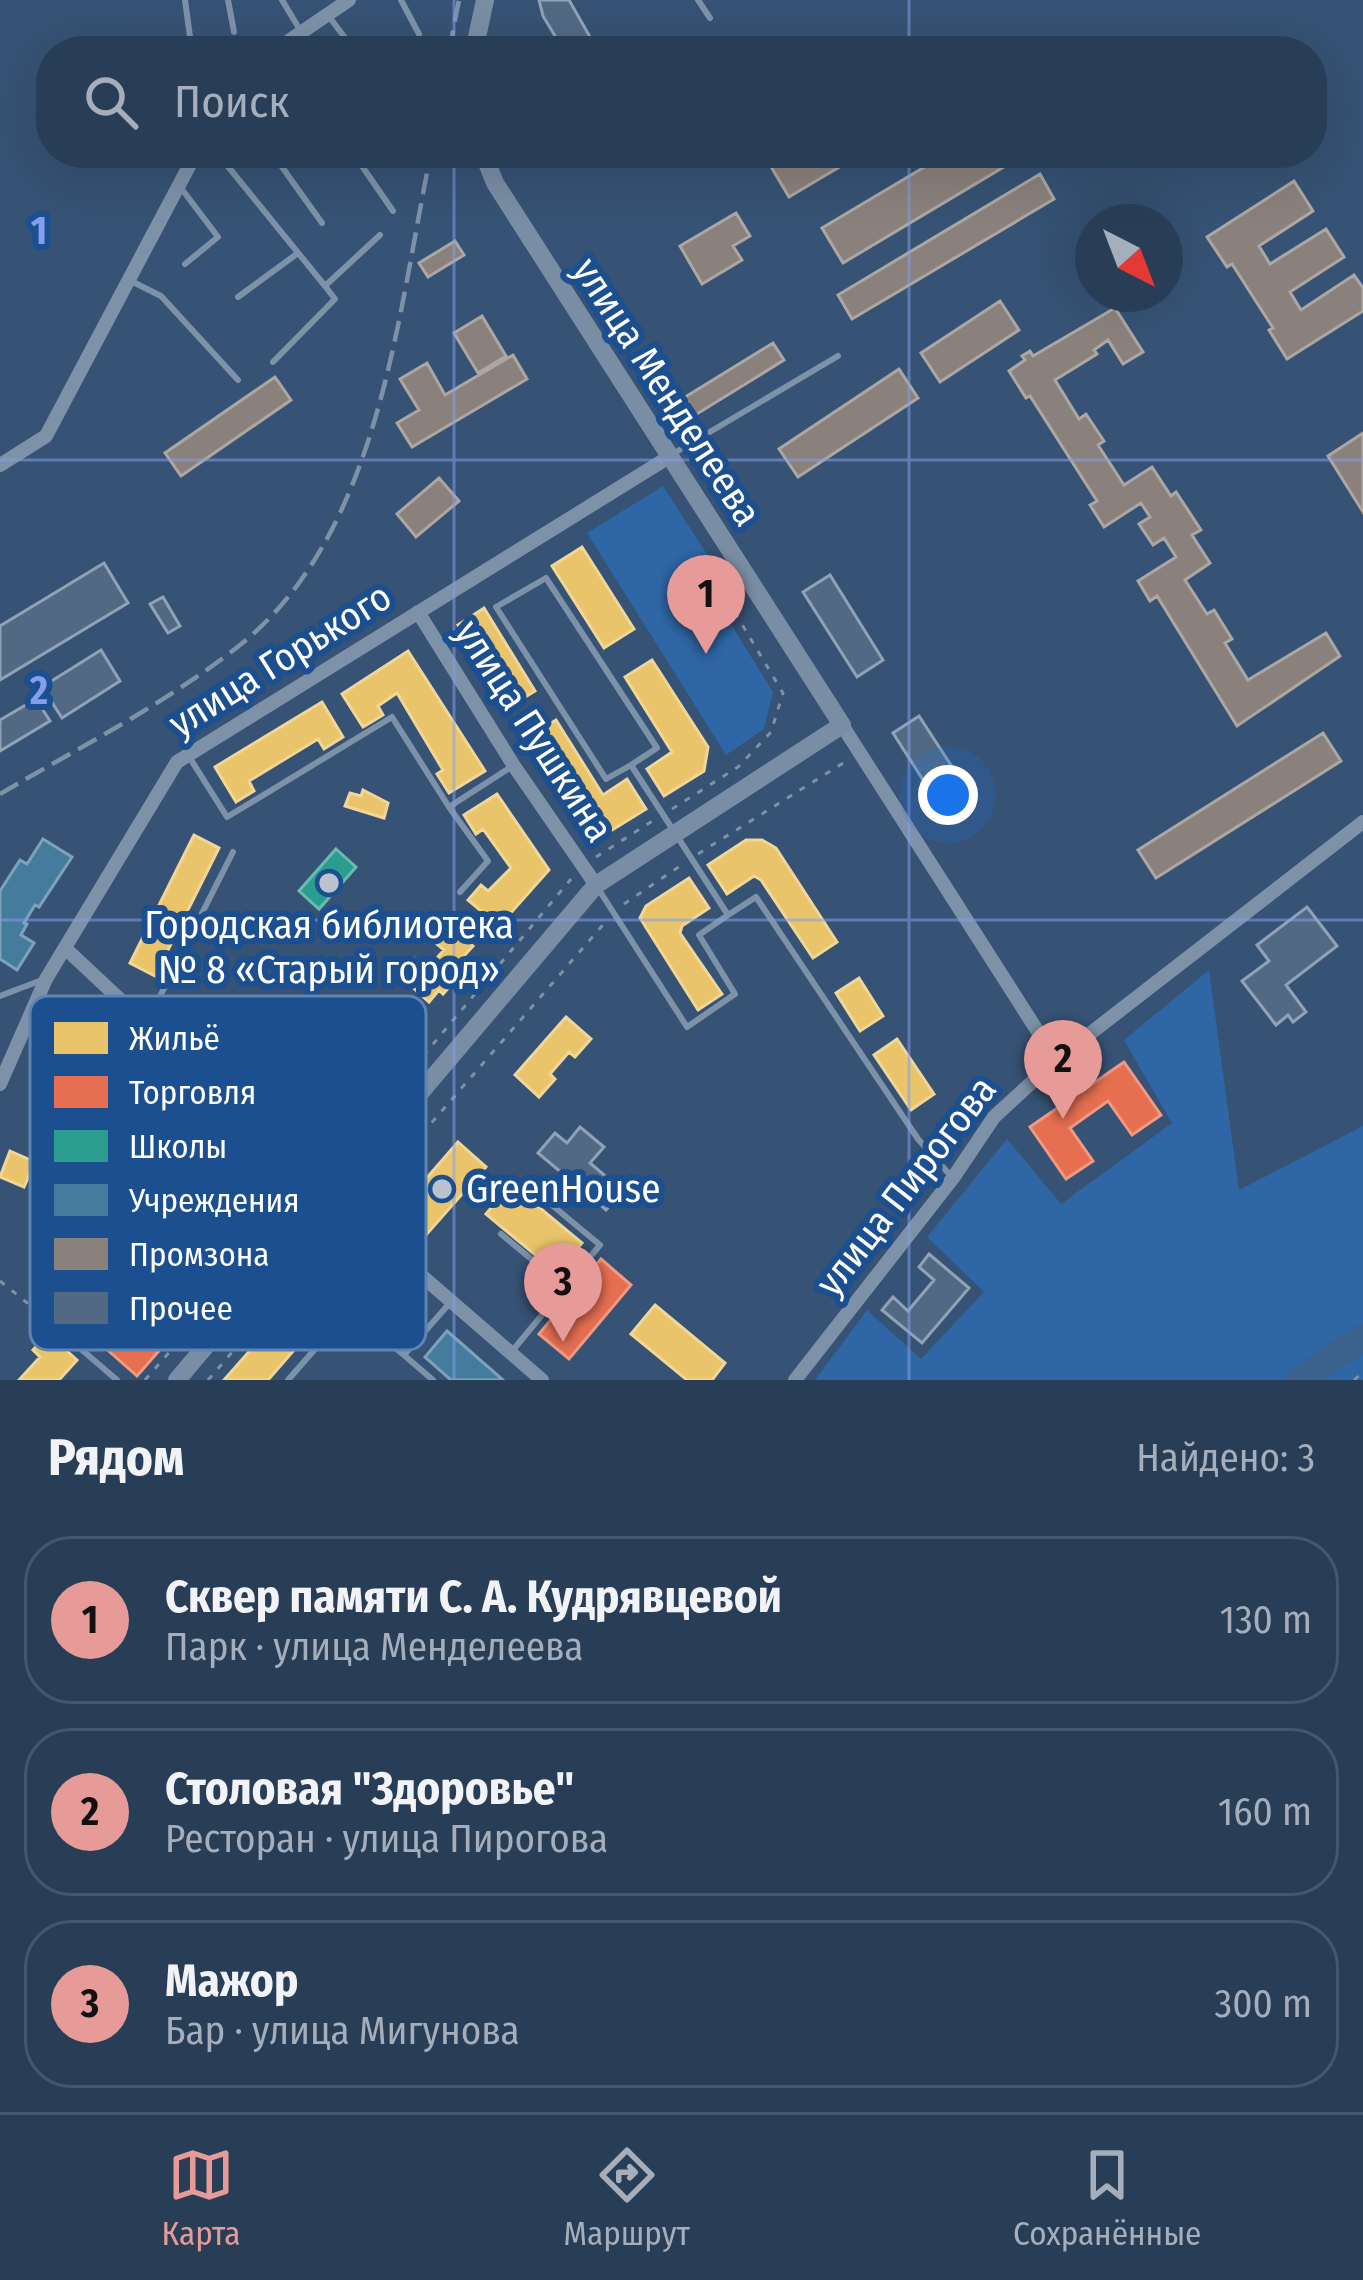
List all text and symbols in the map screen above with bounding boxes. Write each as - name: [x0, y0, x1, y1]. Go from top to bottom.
- search box: [36, 36, 1327, 168]
- icon: search: [78, 69, 144, 135]
- text: Поиск: [174, 75, 289, 129]
- north arrow: [1075, 204, 1183, 312]
- text: 1: [31, 208, 47, 254]
- street label: улица Менделеева: [563, 249, 771, 535]
- pin: 1: [667, 555, 745, 654]
- street label: улица Горького: [160, 573, 400, 747]
- street label: улица Пушкина: [445, 612, 623, 850]
- text: 2: [29, 668, 48, 714]
- your location: [918, 765, 978, 825]
- marker: Городская библиотека № 8 «Старый город»: [316, 870, 342, 896]
- place label: Городская библиотека № 8 «Старый город»: [144, 902, 514, 993]
- legend: [30, 996, 426, 1350]
- text: Жильё: [129, 1019, 220, 1059]
- pin: 2: [1024, 1020, 1102, 1119]
- street label: улица Пирогова: [806, 1067, 1006, 1305]
- text: Торговля: [129, 1073, 256, 1113]
- text: Школы: [129, 1127, 227, 1167]
- place label: GreenHouse: [466, 1166, 660, 1212]
- marker: GreenHouse: [429, 1176, 455, 1202]
- text: Учреждения: [128, 1181, 300, 1221]
- text: Промзона: [129, 1235, 270, 1275]
- pin: 3: [524, 1243, 602, 1342]
- text: Прочее: [129, 1289, 233, 1329]
- text: Рядом: [48, 1427, 184, 1489]
- text: Найдено: 3: [1136, 1435, 1315, 1481]
- text: Сквер памяти С. А. Кудрявцевой: [165, 1570, 782, 1624]
- text: 1: [82, 1597, 98, 1643]
- text: 130 m: [1220, 1597, 1312, 1643]
- text: Парк · улица Менделеева: [165, 1624, 583, 1670]
- text: Столовая "Здоровье": [165, 1762, 574, 1816]
- text: 2: [81, 1789, 99, 1835]
- text: 160 m: [1218, 1789, 1312, 1835]
- text: Ресторан · улица Пирогова: [165, 1816, 608, 1862]
- text: Мажор: [165, 1954, 298, 2008]
- text: 3: [81, 1981, 99, 2027]
- text: 300 m: [1215, 1981, 1312, 2027]
- text: Бар · улица Мигунова: [165, 2008, 520, 2054]
- tab: Карта: [162, 2142, 240, 2254]
- tab: Маршрут: [564, 2142, 690, 2254]
- tab: Сохранённые: [1013, 2142, 1201, 2254]

